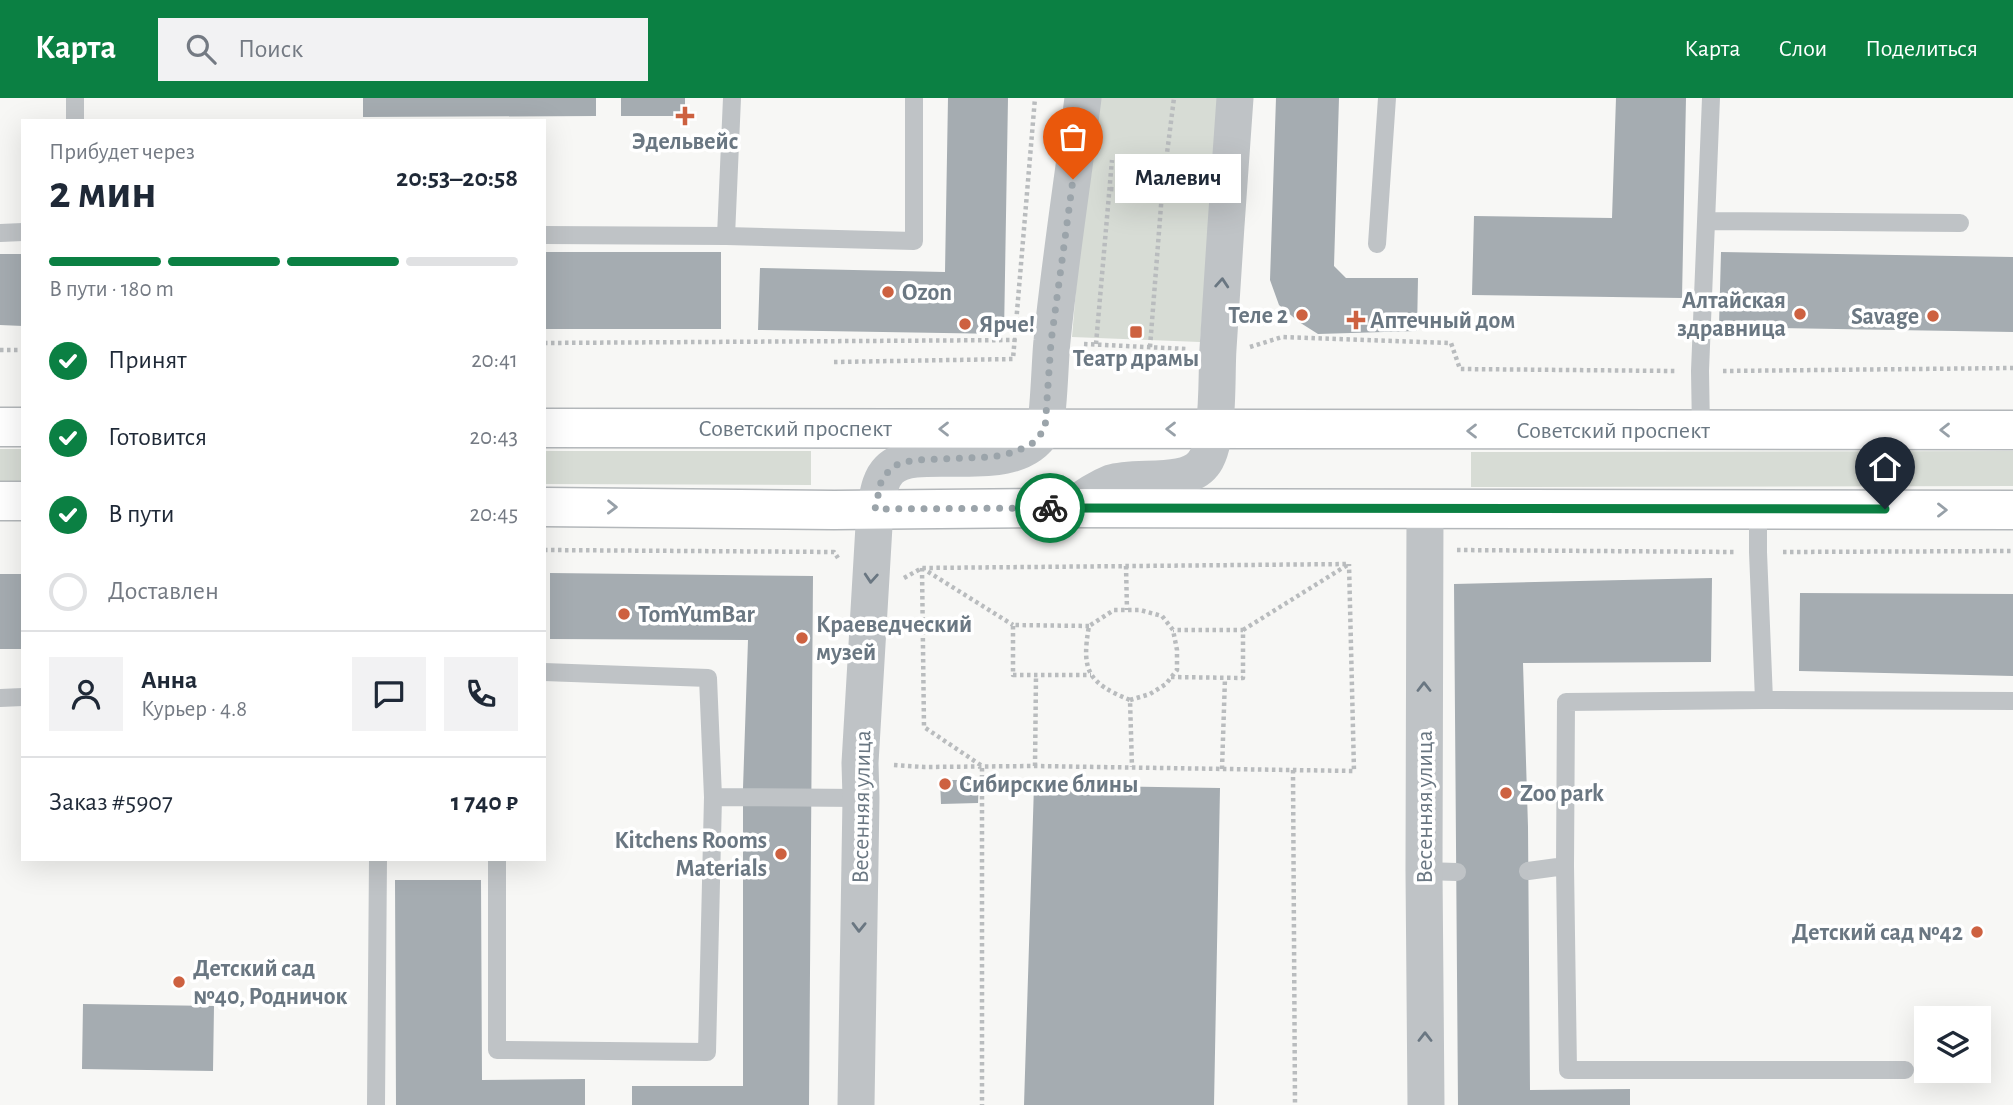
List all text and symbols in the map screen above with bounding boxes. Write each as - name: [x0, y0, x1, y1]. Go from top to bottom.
- search box: [158, 18, 648, 81]
- icon: search: [182, 30, 220, 68]
- text: Карта: [35, 32, 116, 65]
- text: Поиск: [238, 36, 303, 62]
- text: Карта: [1684, 37, 1740, 61]
- text: Слои: [1778, 37, 1827, 61]
- text: Поделиться: [1865, 37, 1978, 61]
- pin: [1043, 107, 1103, 179]
- marker: Эдельвейс: [677, 108, 693, 124]
- icon: bag: [1054, 118, 1092, 156]
- place label: Эдельвейс: [632, 130, 738, 154]
- text: Прибудет через: [49, 141, 195, 164]
- callout: Малевич: [1115, 154, 1241, 204]
- text: 20:53–20:58: [396, 165, 518, 191]
- text: Малевич: [1135, 167, 1221, 190]
- text: 2 мин: [49, 170, 157, 216]
- one-way arrow: [1214, 277, 1229, 288]
- text: В пути · 180 m: [49, 278, 174, 301]
- place label: Ozon: [902, 281, 952, 305]
- marker: Ozon: [880, 284, 896, 300]
- place label: Алтайская здравница: [1677, 289, 1786, 341]
- place label: Теле 2: [1228, 304, 1288, 328]
- place label: Savage: [1851, 305, 1919, 329]
- marker: Алтайская здравница: [1792, 306, 1808, 322]
- marker: Теле 2: [1294, 307, 1310, 323]
- marker: Savage: [1925, 308, 1941, 324]
- place label: Аптечный дом: [1370, 309, 1515, 333]
- marker: Аптечный дом: [1348, 312, 1364, 328]
- place label: Ярче!: [979, 313, 1035, 337]
- marker: Ярче!: [957, 316, 973, 332]
- marker: Театр драмы: [1128, 324, 1144, 340]
- icon: check: [49, 342, 87, 380]
- text: Принят: [108, 347, 187, 373]
- place label: Театр драмы: [1073, 347, 1199, 371]
- text: 20:41: [471, 349, 518, 372]
- street label: Советский проспект: [698, 417, 892, 441]
- icon: check: [49, 419, 87, 457]
- street label: Советский проспект: [1516, 419, 1710, 443]
- one-way arrow: [938, 421, 949, 437]
- one-way arrow: [1166, 421, 1176, 437]
- one-way arrow: [1939, 422, 1950, 438]
- one-way arrow: [1467, 423, 1478, 438]
- text: Готовится: [108, 424, 207, 450]
- text: 20:43: [470, 426, 518, 449]
- pin: [1855, 437, 1915, 509]
- icon: home: [1866, 448, 1904, 486]
- courier: [1015, 473, 1085, 543]
- icon: bike: [1031, 489, 1069, 527]
- icon: check: [49, 496, 87, 534]
- one-way arrow: [608, 499, 618, 515]
- text: В пути: [108, 501, 174, 527]
- one-way arrow: [1937, 502, 1948, 517]
- text: 20:45: [469, 503, 518, 526]
- one-way arrow: [863, 572, 878, 583]
- text: Доставлен: [108, 578, 219, 604]
- place label: TomYumBar: [638, 603, 756, 627]
- marker: TomYumBar: [616, 606, 632, 622]
- place label: Краеведческий музей: [816, 613, 972, 665]
- marker: Краеведческий музей: [794, 630, 810, 646]
- button: person: [49, 657, 123, 731]
- button: chat: [352, 657, 426, 731]
- button: phone: [444, 657, 518, 731]
- text: Анна: [141, 667, 197, 693]
- one-way arrow: [1416, 681, 1432, 692]
- text: Курьер · 4.8: [141, 698, 247, 721]
- street label: Весенняя улица: [849, 730, 875, 884]
- street label: Весенняя улица: [1413, 730, 1437, 884]
- place label: Сибирские блины: [959, 773, 1138, 797]
- marker: Сибирские блины: [937, 776, 953, 792]
- place label: Zoo park: [1520, 782, 1604, 806]
- marker: Zoo park: [1498, 785, 1514, 801]
- text: Заказ #5907: [49, 789, 173, 815]
- text: 1 740 ₽: [451, 789, 518, 815]
- place label: Kitchens Rooms Materials: [614, 829, 767, 881]
- marker: Kitchens Rooms Materials: [773, 846, 789, 862]
- place label: Детский сад №42: [1792, 921, 1963, 945]
- one-way arrow: [851, 922, 867, 933]
- marker: Детский сад №42: [1969, 924, 1985, 940]
- place label: Детский сад №40, Родничок: [193, 957, 347, 1009]
- marker: Детский сад №40, Родничок: [171, 974, 187, 990]
- map controls: [1914, 1006, 1991, 1083]
- button: layers: [1914, 1006, 1991, 1083]
- one-way arrow: [1417, 1031, 1433, 1042]

